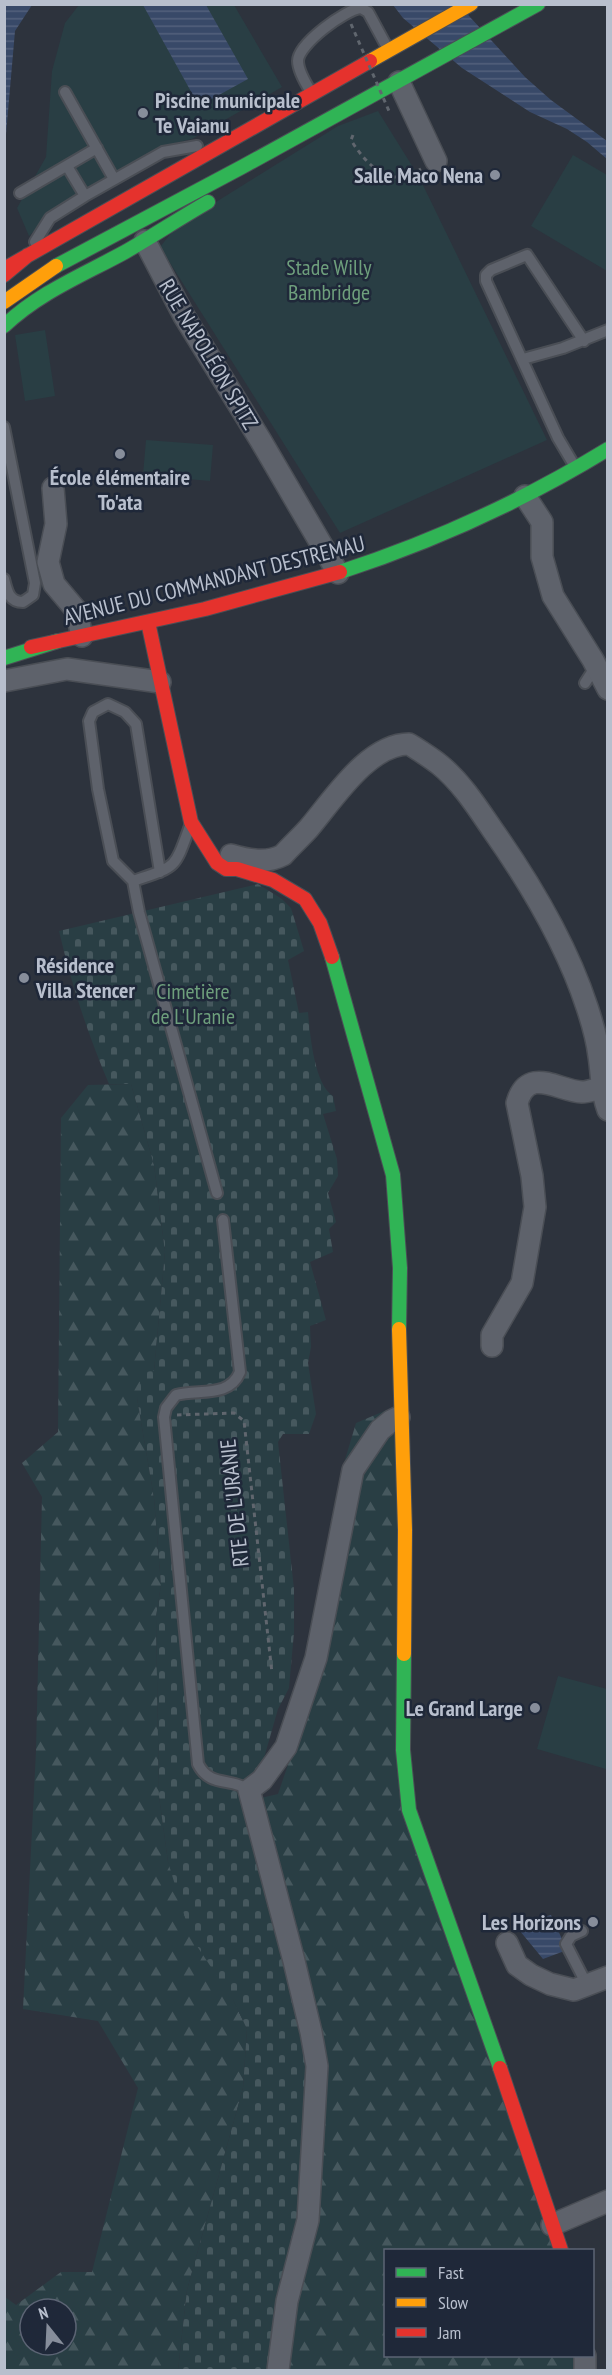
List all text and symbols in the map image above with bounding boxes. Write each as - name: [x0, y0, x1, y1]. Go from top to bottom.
- place label: Piscine municipale Te Vaianu: [155, 86, 300, 139]
- marker: Piscine municipale Te Vaianu: [136, 106, 150, 120]
- place label: Salle Maco Nena: [354, 161, 483, 189]
- marker: Salle Maco Nena: [488, 168, 502, 182]
- park label: Stade Willy Bambridge: [286, 253, 372, 306]
- street label: RUE NAPOLÉON SPITZ: [153, 274, 265, 435]
- marker: École élémentaire To'ata: [113, 447, 127, 461]
- place label: École élémentaire To'ata: [50, 463, 190, 516]
- street label: AVENUE DU COMMANDANT DESTREMAU: [60, 529, 368, 631]
- place label: Résidence Villa Stencer: [35, 951, 135, 1004]
- marker: Résidence Villa Stencer: [17, 971, 31, 985]
- park label: Cimetière de L'Uranie: [151, 977, 235, 1030]
- street label: RTE DE L'URANIE: [213, 1438, 255, 1568]
- place label: Le Grand Large: [406, 1694, 523, 1722]
- marker: Le Grand Large: [528, 1701, 542, 1715]
- place label: Les Horizons: [482, 1908, 581, 1936]
- marker: Les Horizons: [586, 1915, 600, 1929]
- legend: [384, 2249, 594, 2357]
- text: Fast: [438, 2261, 464, 2284]
- text: Slow: [438, 2291, 469, 2314]
- north arrow: [18, 2297, 78, 2357]
- text: N: [36, 2302, 51, 2324]
- text: Jam: [437, 2321, 461, 2344]

